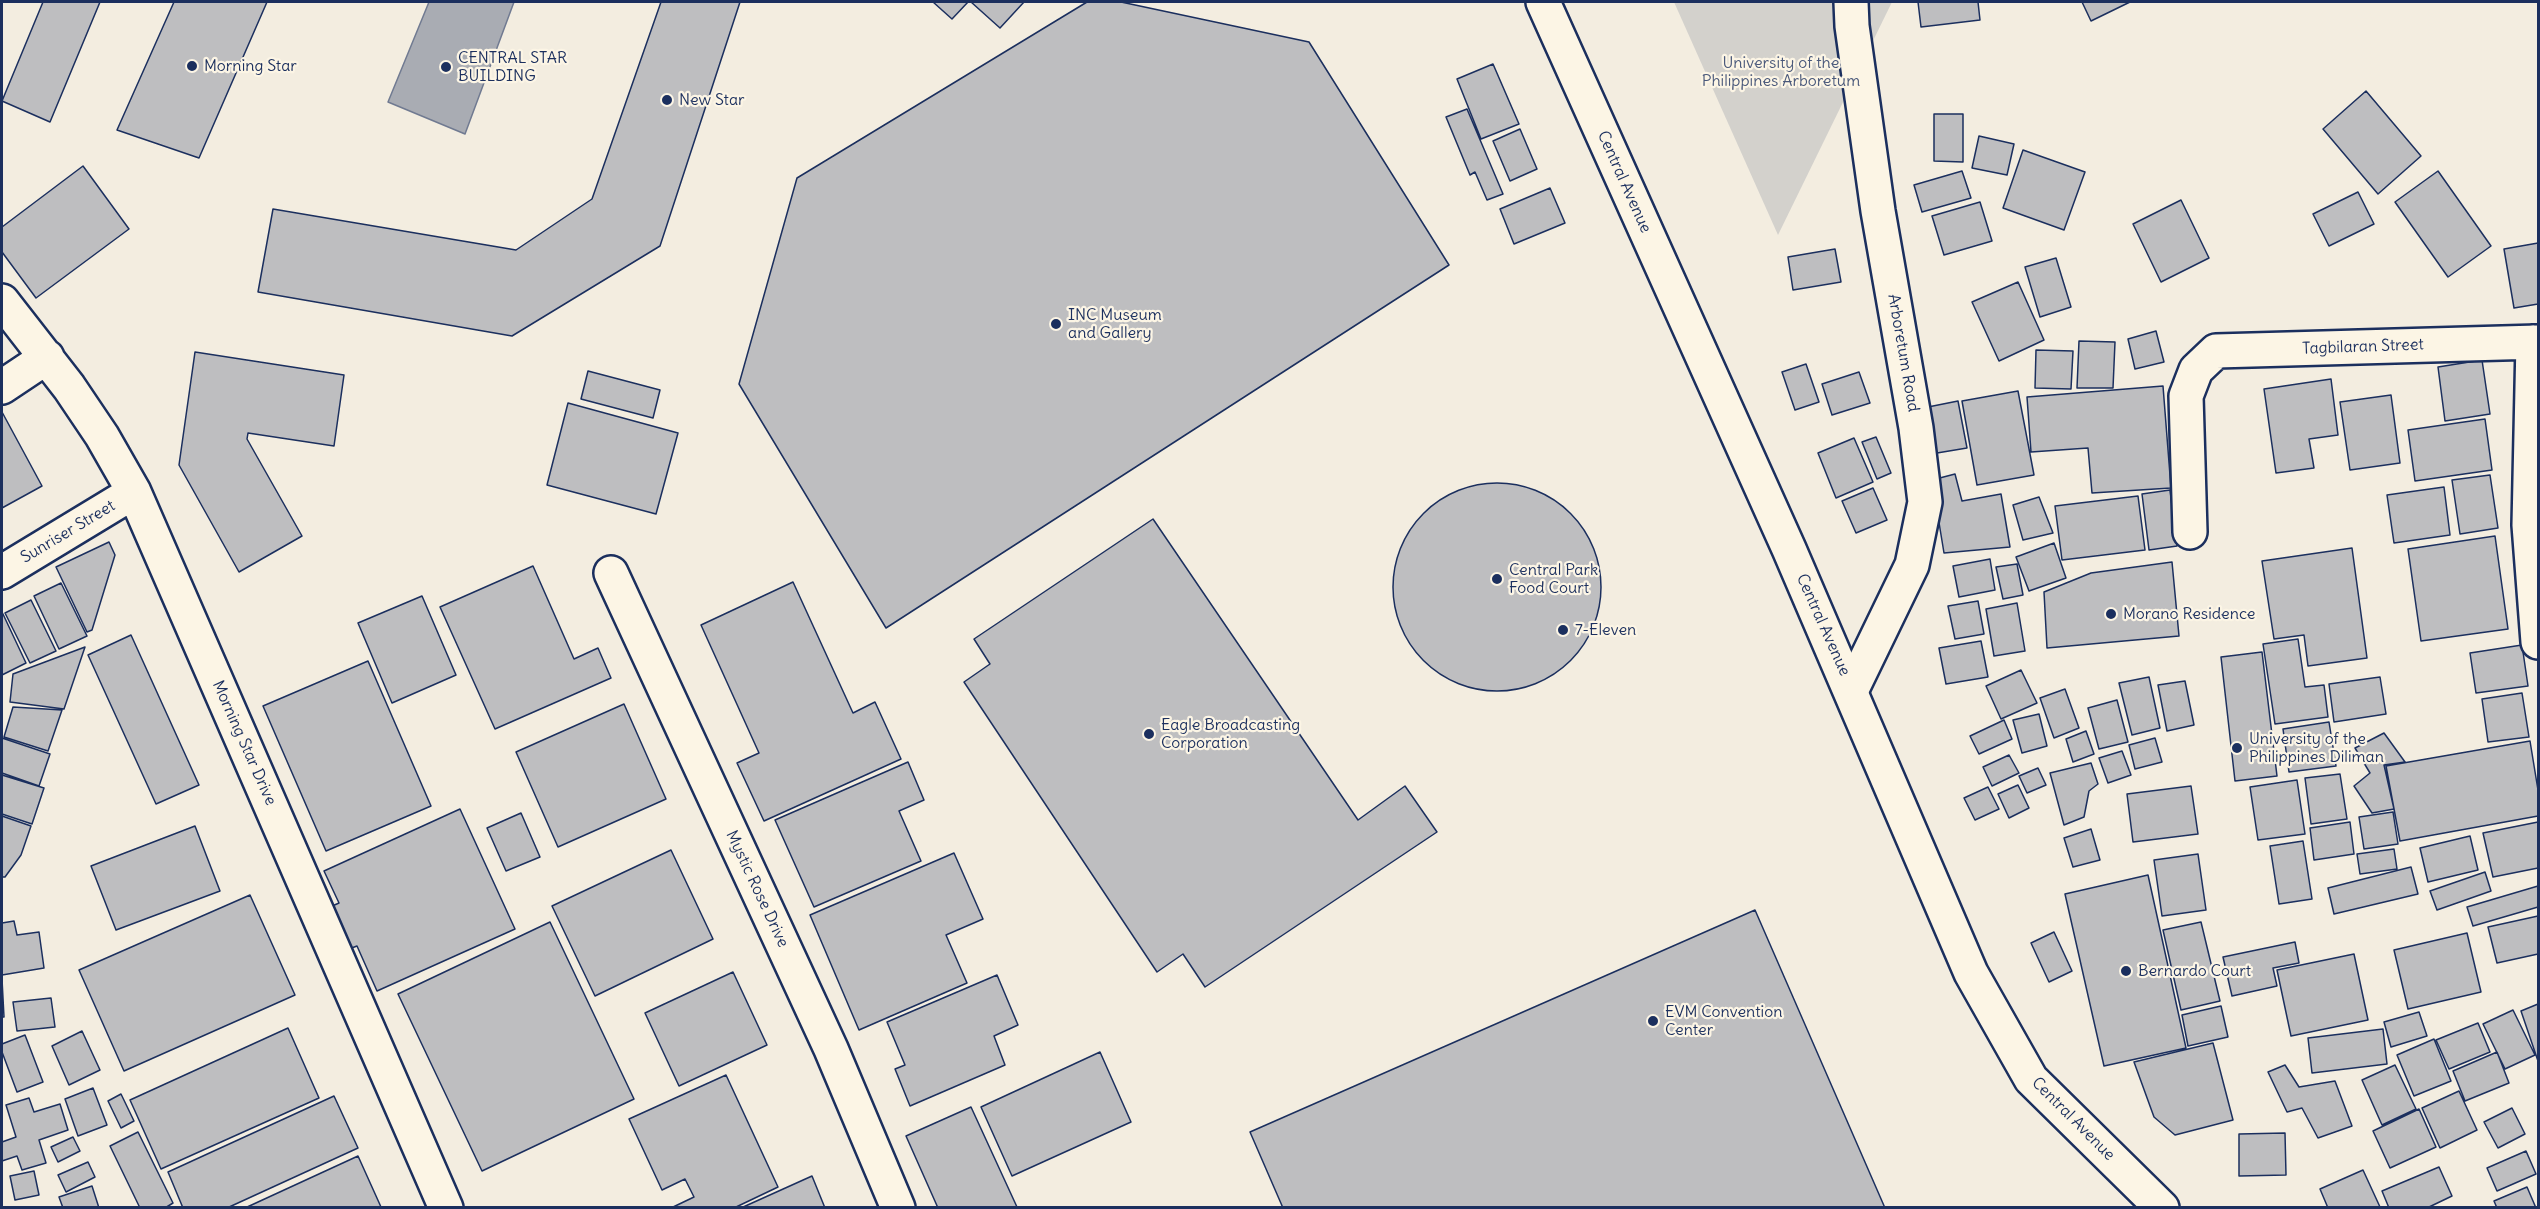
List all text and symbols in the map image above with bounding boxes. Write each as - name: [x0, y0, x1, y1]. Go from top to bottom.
- place label: CENTRAL STAR BUILDING: [458, 48, 567, 86]
- park label: University of the Philippines Arboretum: [1702, 53, 1860, 91]
- place label: Morning Star: [204, 56, 297, 76]
- marker: Morning Star: [185, 59, 199, 73]
- marker: CENTRAL STAR BUILDING: [439, 60, 453, 74]
- place label: New Star: [679, 90, 745, 110]
- marker: New Star: [660, 93, 674, 107]
- street label: Central Avenue: [1593, 128, 1655, 236]
- street label: Arboretum Road: [1883, 293, 1923, 413]
- place label: INC Museum and Gallery: [1068, 305, 1162, 343]
- marker: INC Museum and Gallery: [1049, 317, 1063, 331]
- street label: Tagbilaran Street: [2302, 335, 2424, 359]
- street label: Sunriser Street: [17, 496, 119, 568]
- place label: Central Park Food Court: [1509, 560, 1598, 598]
- street label: Central Avenue: [1792, 571, 1854, 679]
- marker: Central Park Food Court: [1490, 572, 1504, 586]
- place label: Morano Residence: [2123, 604, 2255, 624]
- marker: Morano Residence: [2104, 607, 2118, 621]
- place label: 7-Eleven: [1575, 620, 1636, 640]
- marker: 7-Eleven: [1556, 623, 1570, 637]
- street label: Morning Star Drive: [208, 678, 280, 808]
- place label: Eagle Broadcasting Corporation: [1161, 715, 1300, 753]
- marker: Eagle Broadcasting Corporation: [1142, 727, 1156, 741]
- place label: University of the Philippines Diliman: [2249, 729, 2384, 767]
- marker: University of the Philippines Diliman: [2230, 741, 2244, 755]
- street label: Mystic Rose Drive: [722, 827, 792, 951]
- place label: Bernardo Court: [2138, 961, 2251, 981]
- marker: Bernardo Court: [2119, 964, 2133, 978]
- place label: EVM Convention Center: [1665, 1002, 1782, 1040]
- marker: EVM Convention Center: [1646, 1014, 1660, 1028]
- street label: Central Avenue: [2027, 1073, 2119, 1165]

